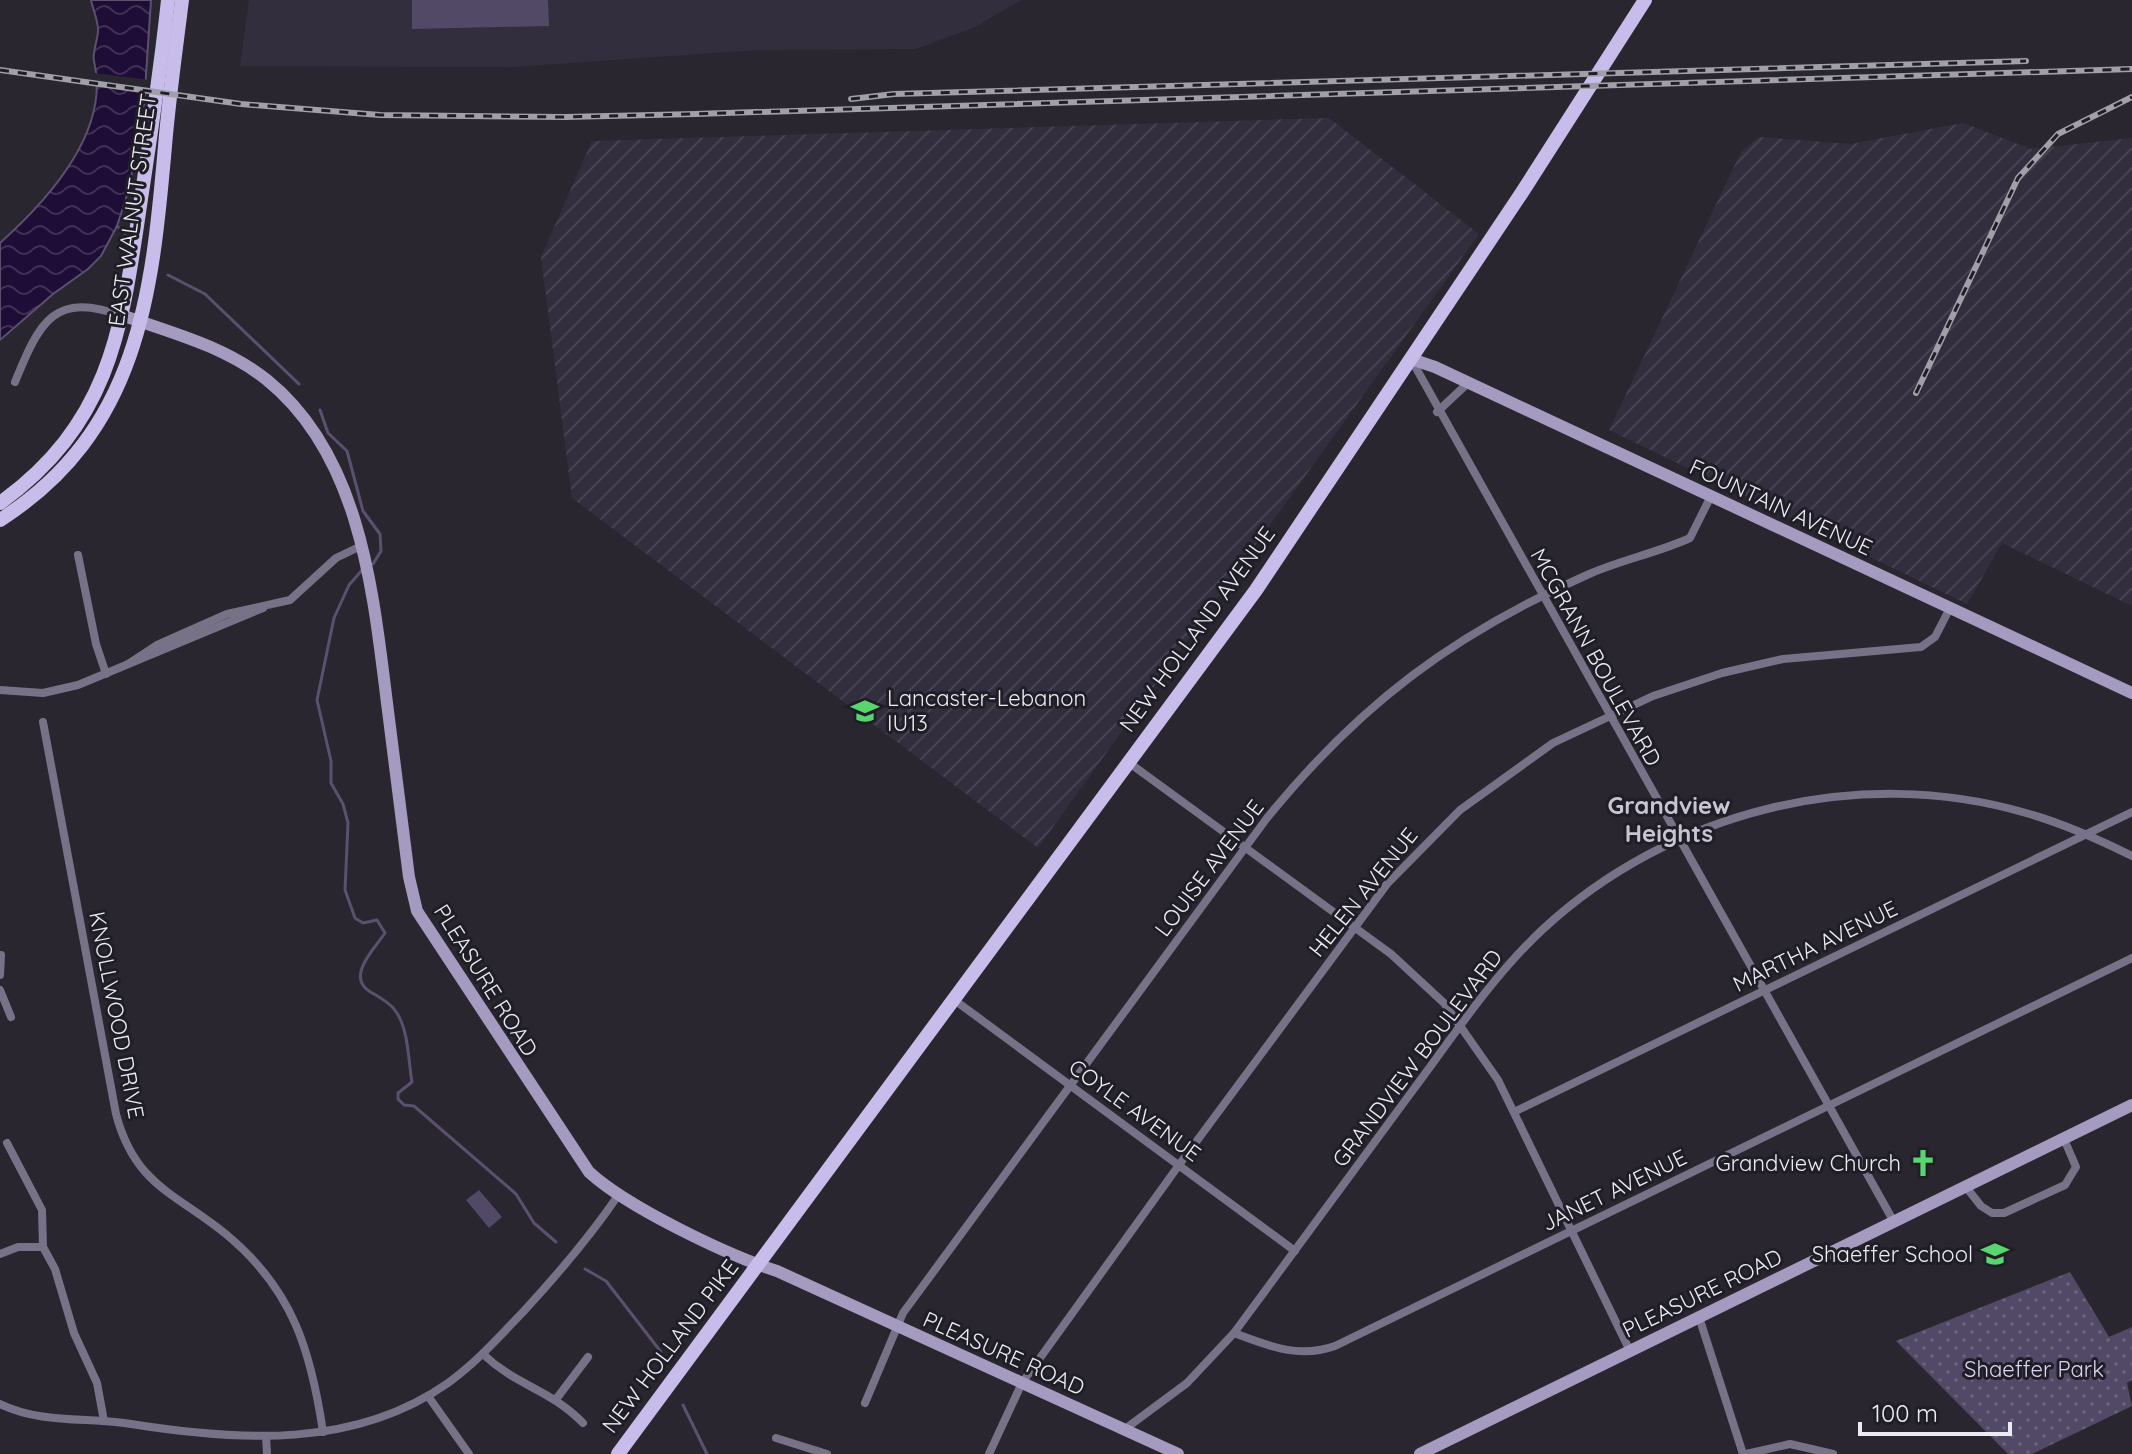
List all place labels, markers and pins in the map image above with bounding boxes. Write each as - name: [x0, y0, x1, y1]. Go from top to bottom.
- place label: Lancaster-Lebanon IU13: [887, 684, 1086, 737]
- school or university icon: Lancaster-Lebanon IU13: [850, 696, 880, 726]
- church icon: Grandview Church: [1908, 1148, 1938, 1178]
- place label: Grandview Church: [1716, 1149, 1901, 1177]
- school or university icon: Shaeffer School: [1980, 1239, 2010, 1269]
- place label: Shaeffer School: [1812, 1240, 1973, 1268]

